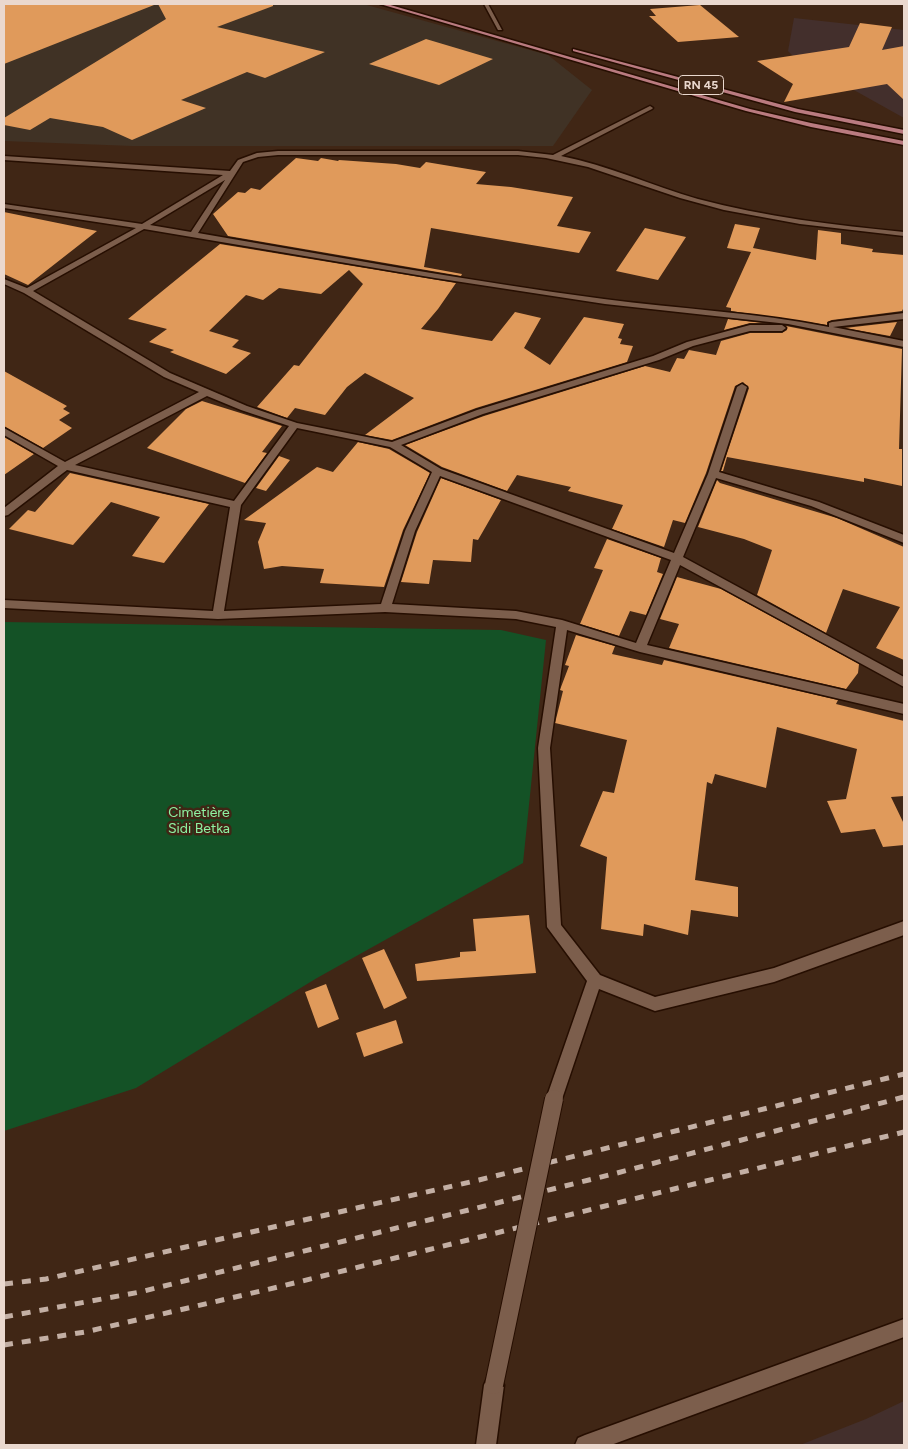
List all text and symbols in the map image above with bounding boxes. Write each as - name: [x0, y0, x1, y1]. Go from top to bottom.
- road number: RN 45: [678, 76, 724, 94]
- park label: Cimetière Sidi Betka: [168, 805, 230, 838]

